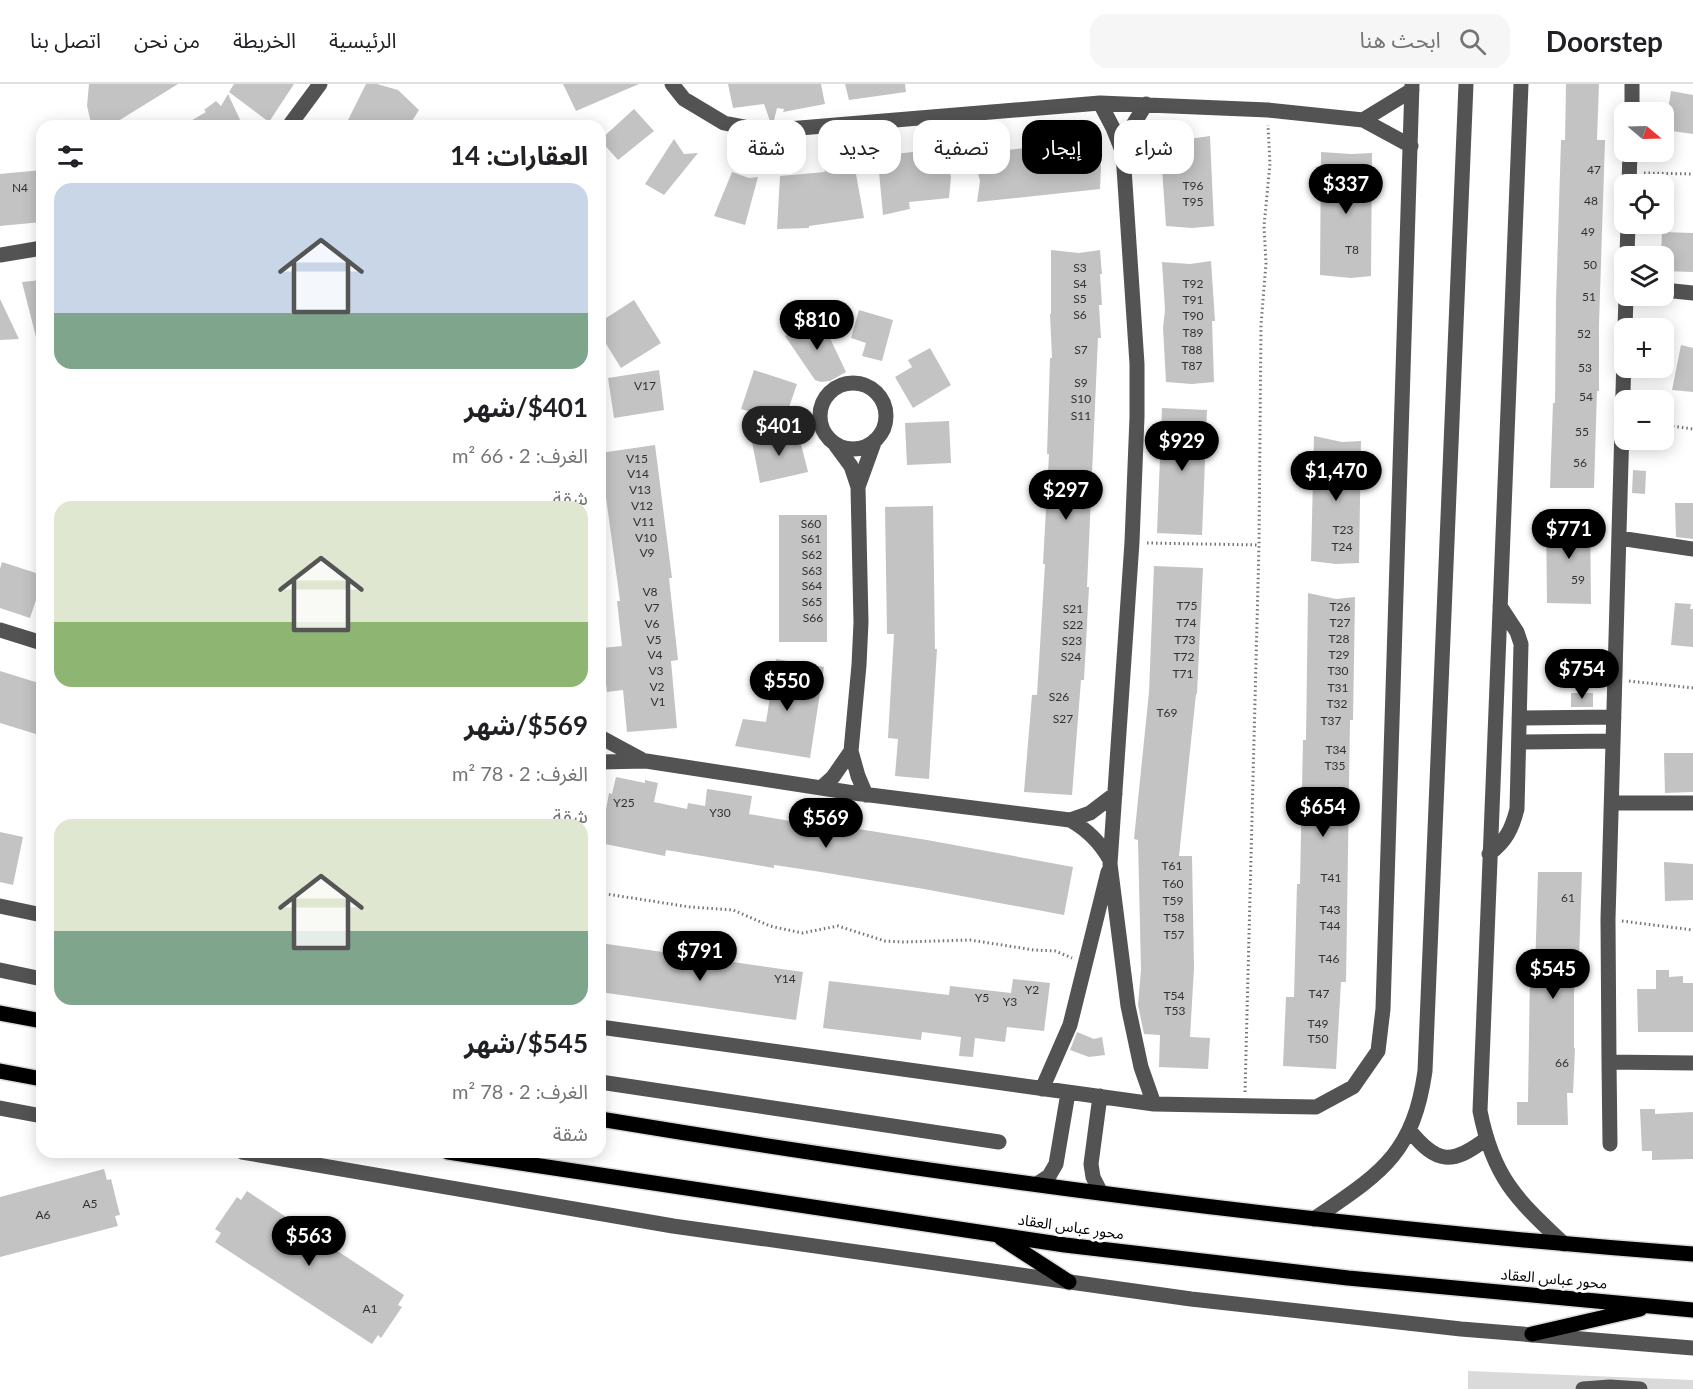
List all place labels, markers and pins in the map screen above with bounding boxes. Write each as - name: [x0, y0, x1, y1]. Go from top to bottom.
- pin: $337: [1310, 164, 1382, 215]
- pin: $810: [781, 300, 853, 351]
- pin: $401: [743, 406, 815, 457]
- pin: $929: [1146, 421, 1218, 472]
- pin: $1,470: [1287, 451, 1385, 502]
- pin: $297: [1030, 470, 1102, 521]
- pin: $771: [1533, 509, 1605, 560]
- pin: $754: [1546, 649, 1618, 700]
- pin: $550: [751, 661, 823, 712]
- pin: $654: [1287, 787, 1359, 838]
- pin: $569: [790, 798, 862, 849]
- pin: $791: [664, 931, 736, 982]
- pin: $545: [1517, 949, 1589, 1000]
- pin: $563: [273, 1216, 345, 1267]

